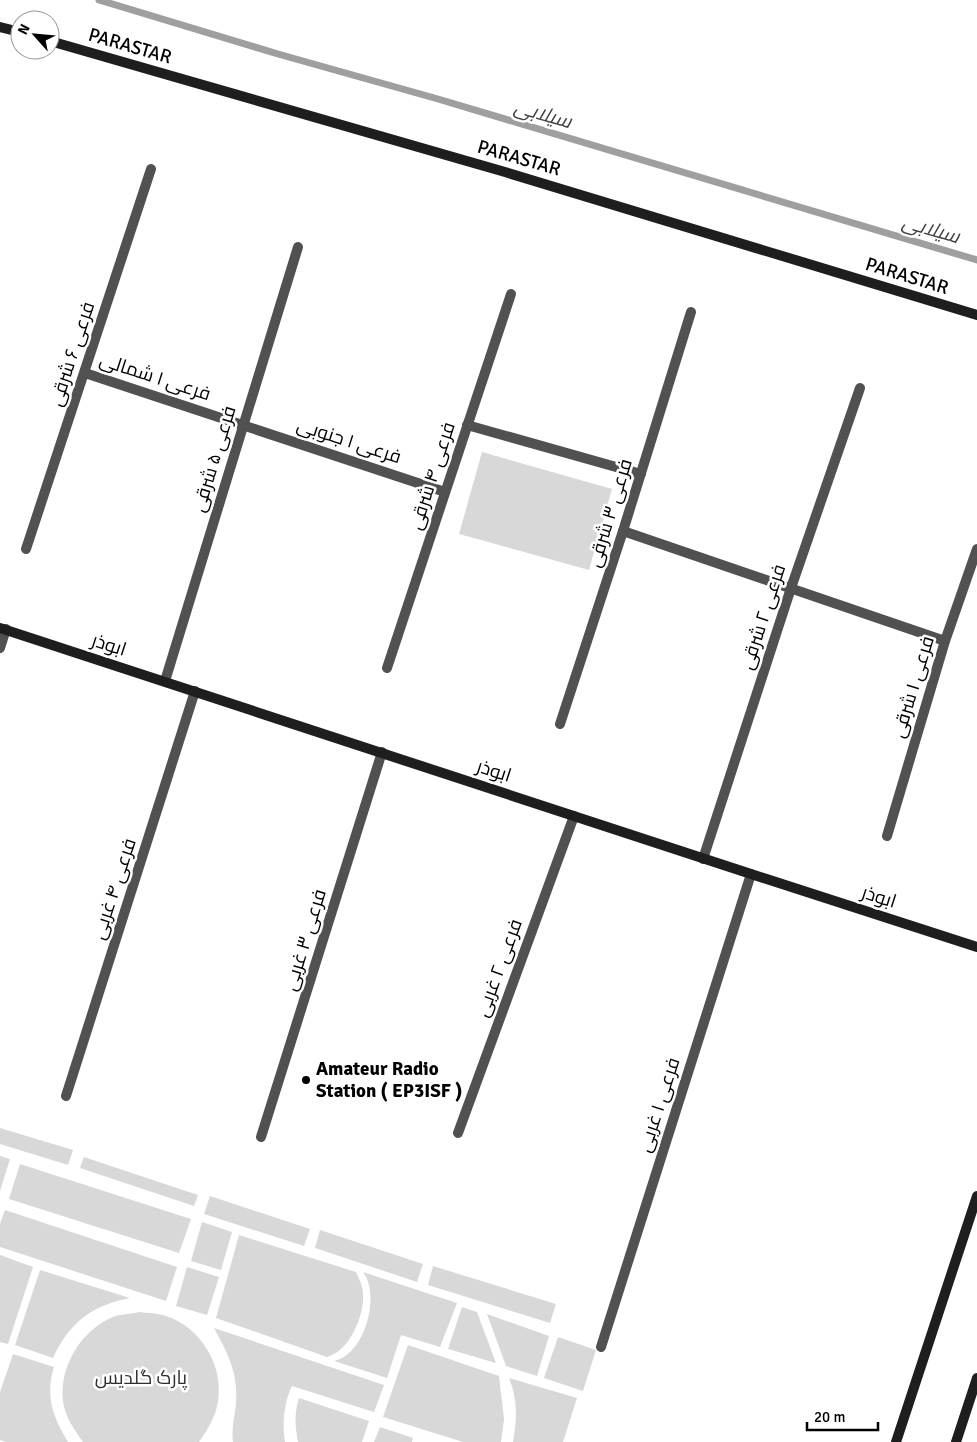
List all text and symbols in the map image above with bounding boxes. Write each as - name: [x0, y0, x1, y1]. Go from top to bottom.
- north arrow: [10, 10, 60, 60]
- text: N: [14, 21, 34, 38]
- street label: PARASTAR: [86, 23, 174, 69]
- water label: سیلابی: [511, 94, 575, 134]
- street label: PARASTAR: [475, 135, 563, 181]
- water label: سیلابی: [899, 209, 963, 249]
- street label: PARASTAR: [863, 252, 951, 300]
- street label: فرعی ۶ شرقی: [44, 299, 100, 409]
- street label: فرعی ۱ شمالی: [96, 348, 214, 406]
- street label: فرعی ۵ شرقی: [186, 403, 242, 515]
- street label: فرعی ۱ جنوبی: [294, 413, 404, 469]
- street label: فرعی ۴ شرقی: [403, 419, 461, 533]
- street label: فرعی ۳ شرقی: [582, 456, 638, 570]
- street label: فرعی ۲ شرقی: [735, 561, 791, 673]
- street label: ابوذر: [88, 628, 130, 662]
- street label: فرعی ۱ شرقی: [886, 633, 940, 741]
- street label: ابوذر: [473, 754, 515, 788]
- street label: فرعی ۴ غربی: [86, 835, 142, 943]
- street label: ابوذر: [858, 880, 900, 914]
- street label: فرعی ۳ غربی: [278, 886, 332, 994]
- street label: فرعی ۲ غربی: [470, 916, 528, 1020]
- street label: فرعی ۱ غربی: [632, 1055, 686, 1155]
- place label: Amateur Radio Station ( EP3ISF ): [316, 1057, 462, 1103]
- marker: Amateur Radio Station ( EP3ISF ): [300, 1074, 312, 1086]
- park label: پارک گلدیس: [95, 1366, 187, 1390]
- scale bar: [807, 1400, 878, 1432]
- text: 20 m: [814, 1408, 845, 1426]

